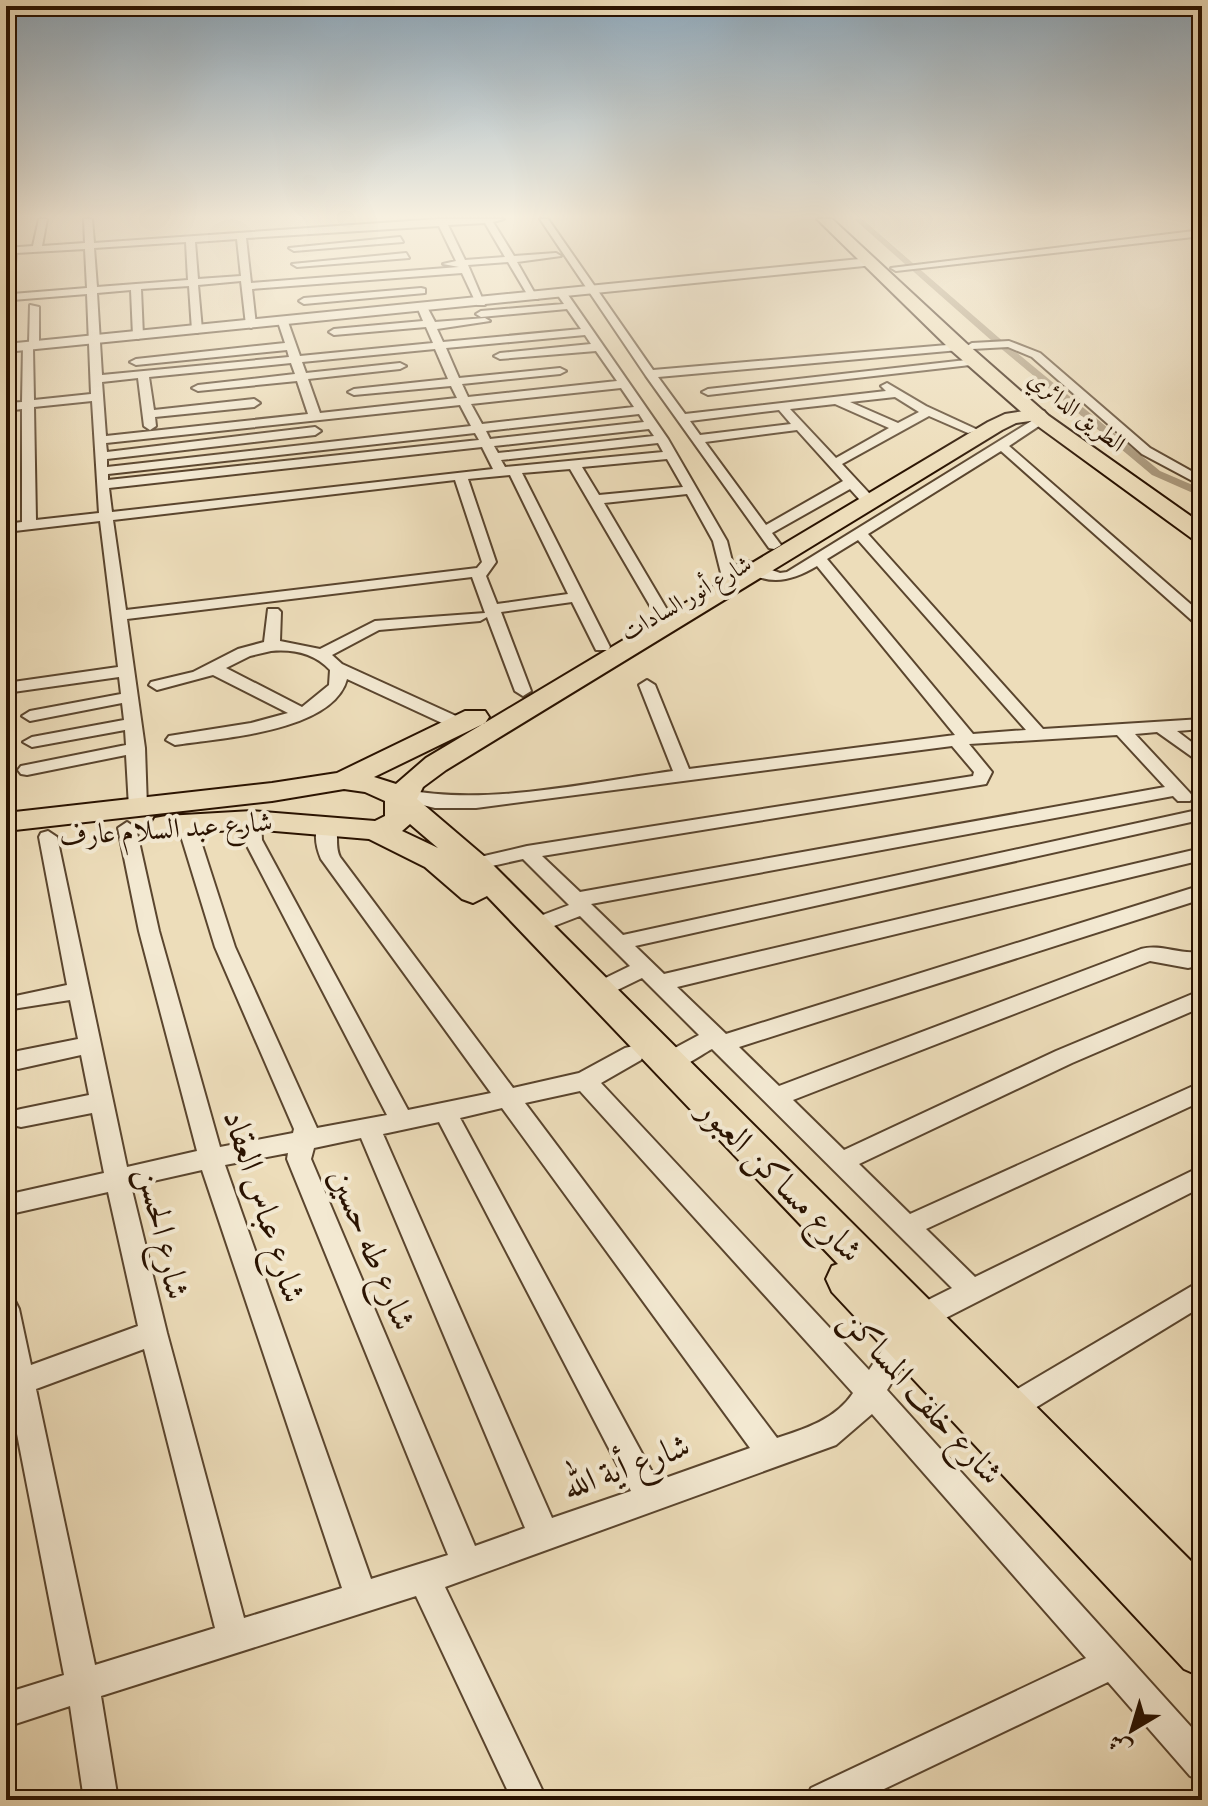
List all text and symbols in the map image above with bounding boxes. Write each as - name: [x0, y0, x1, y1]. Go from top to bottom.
- street label: الطريق الدائري: [1020, 363, 1132, 462]
- street label: شارع أنور السادات: [614, 547, 759, 652]
- street label: شارع عبد السلام عارف: [58, 803, 274, 860]
- street label: شارع مساكن العبور: [683, 1085, 874, 1276]
- street label: شارع عباس العقاد: [207, 1104, 318, 1310]
- street label: شارع طه حسين: [313, 1161, 428, 1339]
- street label: شارع الحسن: [121, 1162, 202, 1305]
- street label: شارع خلف المساكن: [826, 1297, 1014, 1498]
- street label: شارع أية الله: [555, 1418, 698, 1515]
- north arrow: [1092, 1690, 1172, 1770]
- text: ش: [1102, 1726, 1138, 1764]

